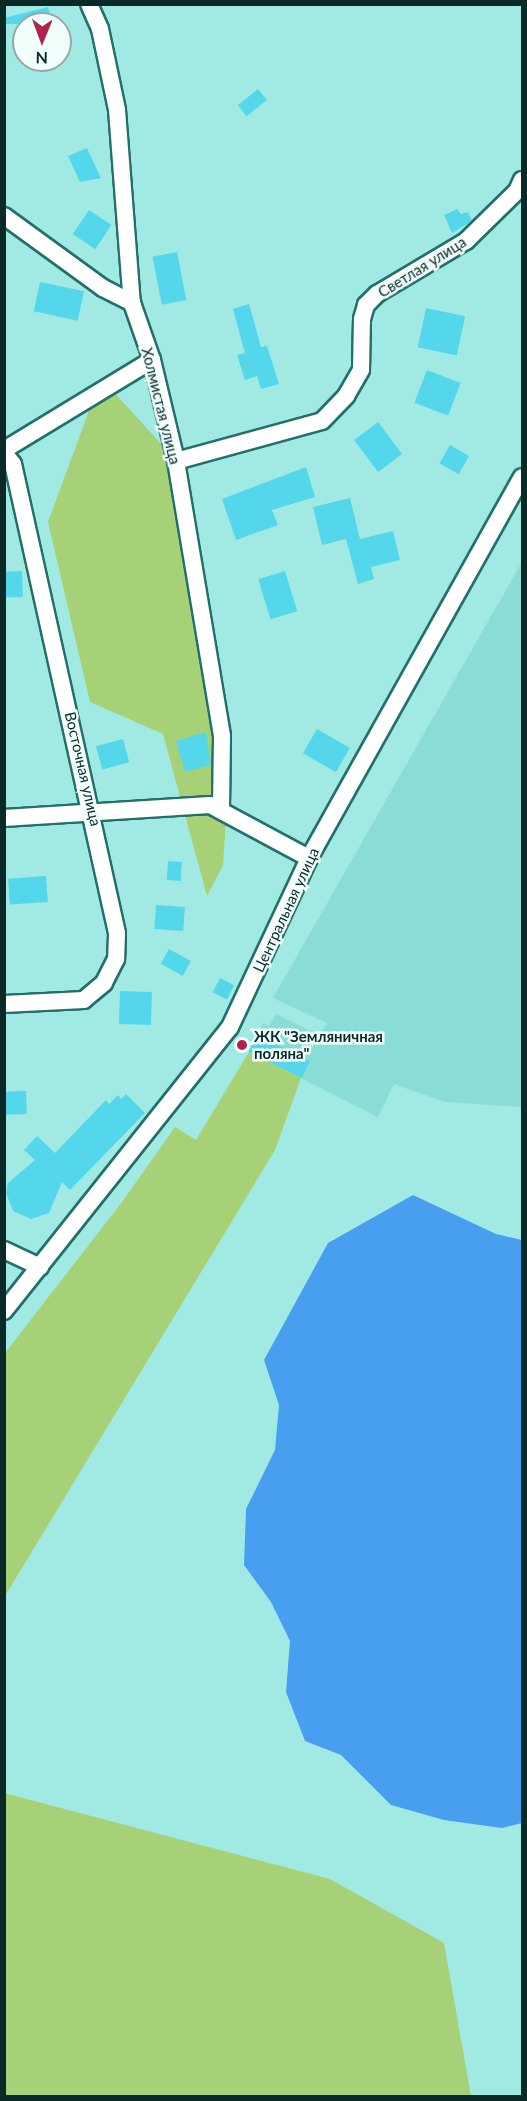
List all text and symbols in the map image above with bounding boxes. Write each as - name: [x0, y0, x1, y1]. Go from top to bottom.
- north arrow: [12, 12, 72, 72]
- text: N: [35, 49, 48, 68]
- street label: Светлая улица: [375, 233, 469, 301]
- street label: Холмистая улица: [138, 346, 184, 466]
- street label: Восточная улица: [61, 710, 105, 828]
- street label: Центральная улица: [249, 845, 323, 975]
- place label: ЖК "Земляничная поляна": [254, 1027, 383, 1062]
- marker: ЖК "Земляничная поляна": [235, 1038, 249, 1052]

